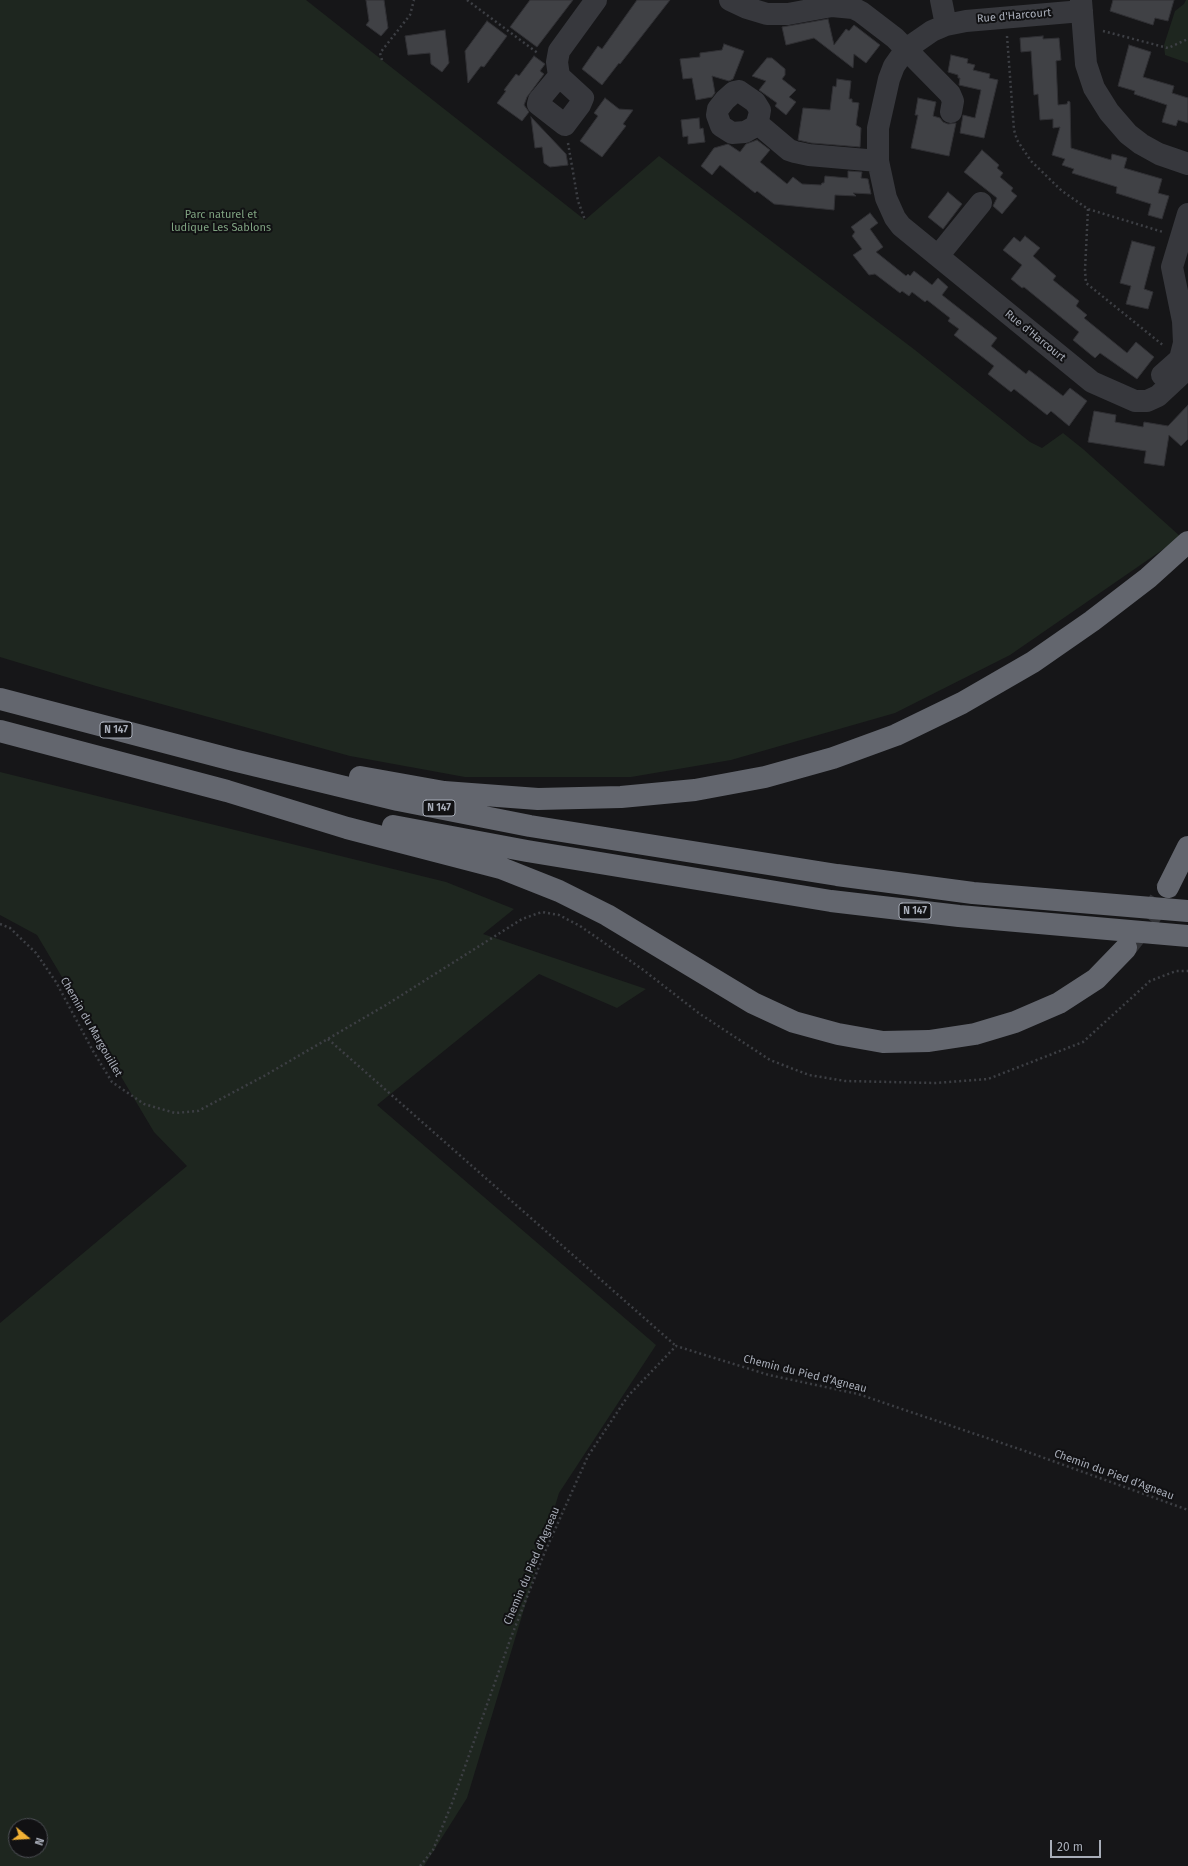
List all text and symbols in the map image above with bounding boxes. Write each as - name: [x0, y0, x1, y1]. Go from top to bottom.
- street label: Rue d'Harcourt: [976, 6, 1052, 26]
- park label: Parc naturel et ludique Les Sablons: [171, 208, 271, 234]
- street label: Rue d'Harcourt: [1002, 307, 1068, 365]
- road number: N 147: [100, 722, 132, 738]
- road number: N 147: [423, 800, 455, 816]
- road number: N 147: [899, 903, 931, 919]
- street label: Chemin du Margouillet: [57, 975, 125, 1079]
- street label: Chemin du Pied d’Agneau: [742, 1352, 868, 1396]
- street label: Chemin du Pied d’Agneau: [1052, 1447, 1176, 1503]
- street label: Chemin du Pied d’Agneau: [501, 1505, 563, 1627]
- north arrow: [8, 1818, 48, 1858]
- scale bar: [1052, 1832, 1103, 1858]
- text: N: [32, 1836, 46, 1847]
- text: 20 m: [1057, 1840, 1083, 1854]

